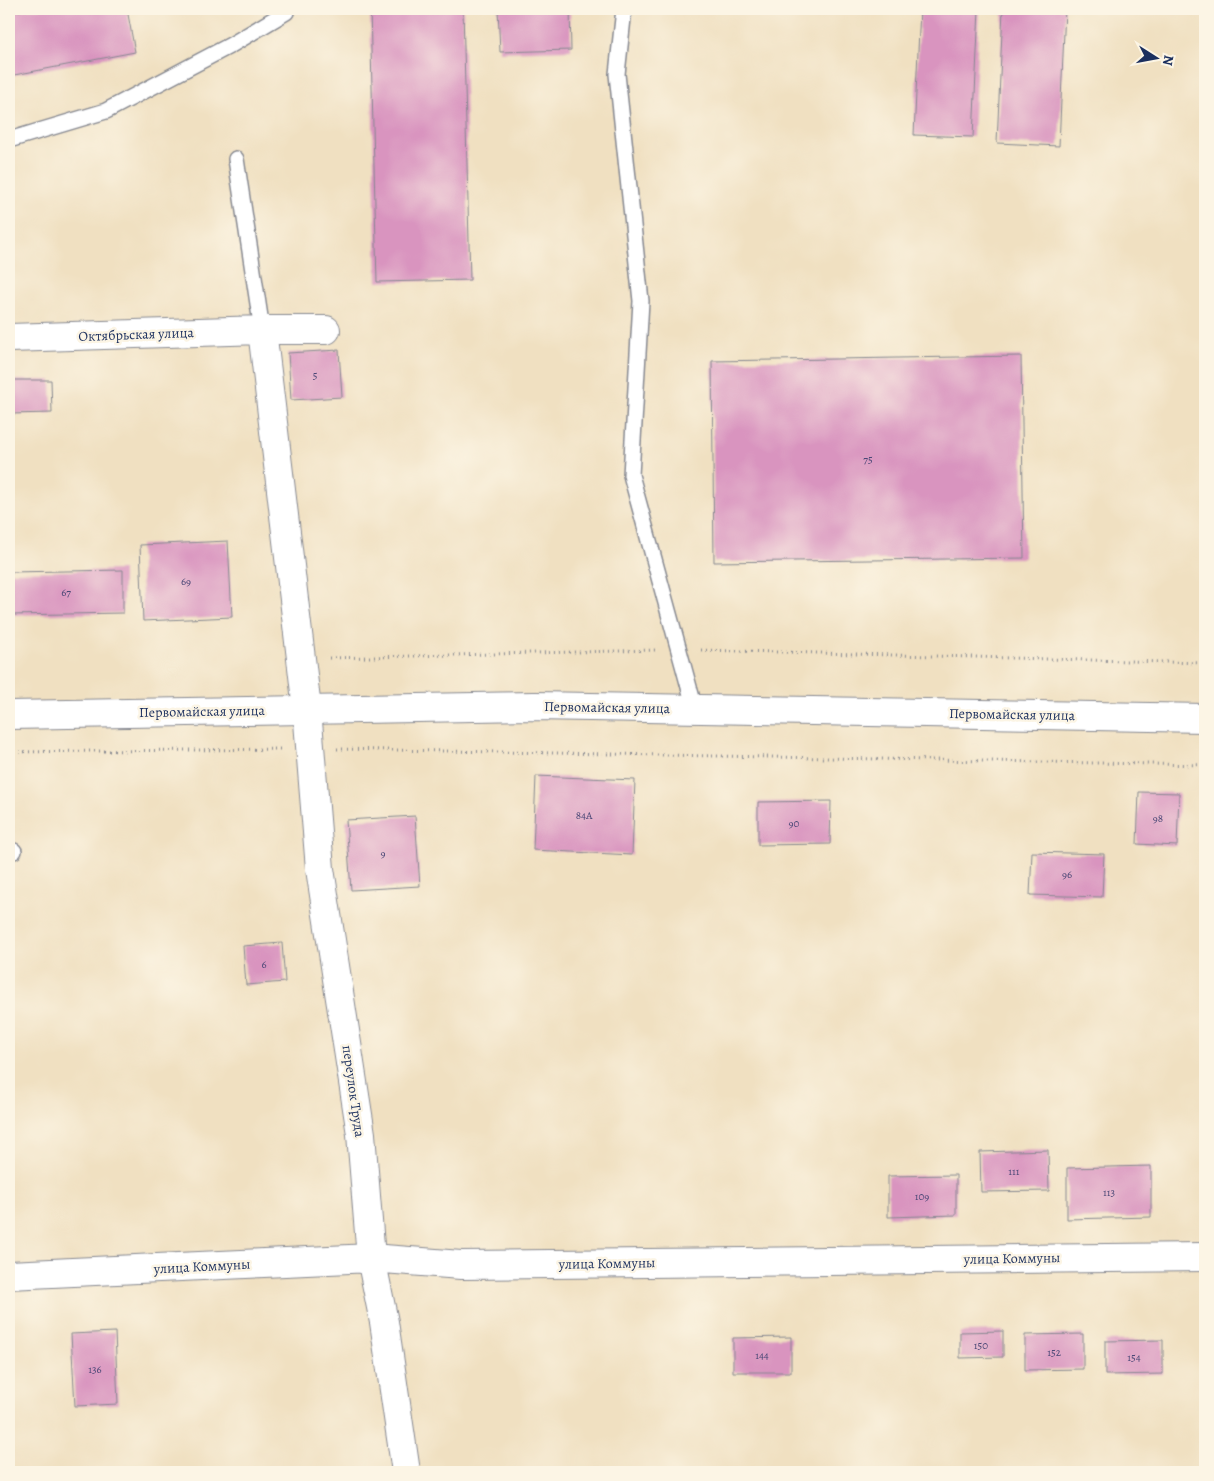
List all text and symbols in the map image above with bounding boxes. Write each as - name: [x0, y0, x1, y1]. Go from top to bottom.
- north arrow: [1132, 32, 1182, 82]
- text: N: [1158, 54, 1179, 67]
- street label: Октябрьская улица: [78, 323, 195, 346]
- house number: 5: [313, 368, 318, 383]
- house number: 75: [863, 452, 873, 467]
- house number: 69: [181, 574, 191, 589]
- house number: 67: [61, 585, 71, 600]
- street label: Первомайская улица: [544, 697, 671, 718]
- street label: Первомайская улица: [139, 701, 266, 722]
- street label: Первомайская улица: [949, 704, 1076, 725]
- house number: 84А: [576, 808, 593, 823]
- house number: 98: [1153, 811, 1163, 826]
- house number: 90: [789, 816, 800, 831]
- house number: 9: [380, 846, 386, 861]
- house number: 96: [1062, 867, 1072, 882]
- house number: 6: [261, 957, 267, 972]
- street label: переулок Труда: [338, 1044, 369, 1139]
- house number: 111: [1008, 1164, 1020, 1179]
- house number: 113: [1103, 1185, 1115, 1200]
- house number: 109: [915, 1189, 929, 1204]
- street label: улица Коммуны: [962, 1248, 1061, 1269]
- street label: улица Коммуны: [557, 1253, 656, 1274]
- street label: улица Коммуны: [152, 1254, 251, 1279]
- house number: 150: [974, 1338, 988, 1353]
- house number: 152: [1047, 1345, 1061, 1360]
- house number: 144: [755, 1348, 769, 1363]
- house number: 154: [1127, 1350, 1141, 1365]
- house number: 136: [88, 1362, 102, 1377]

